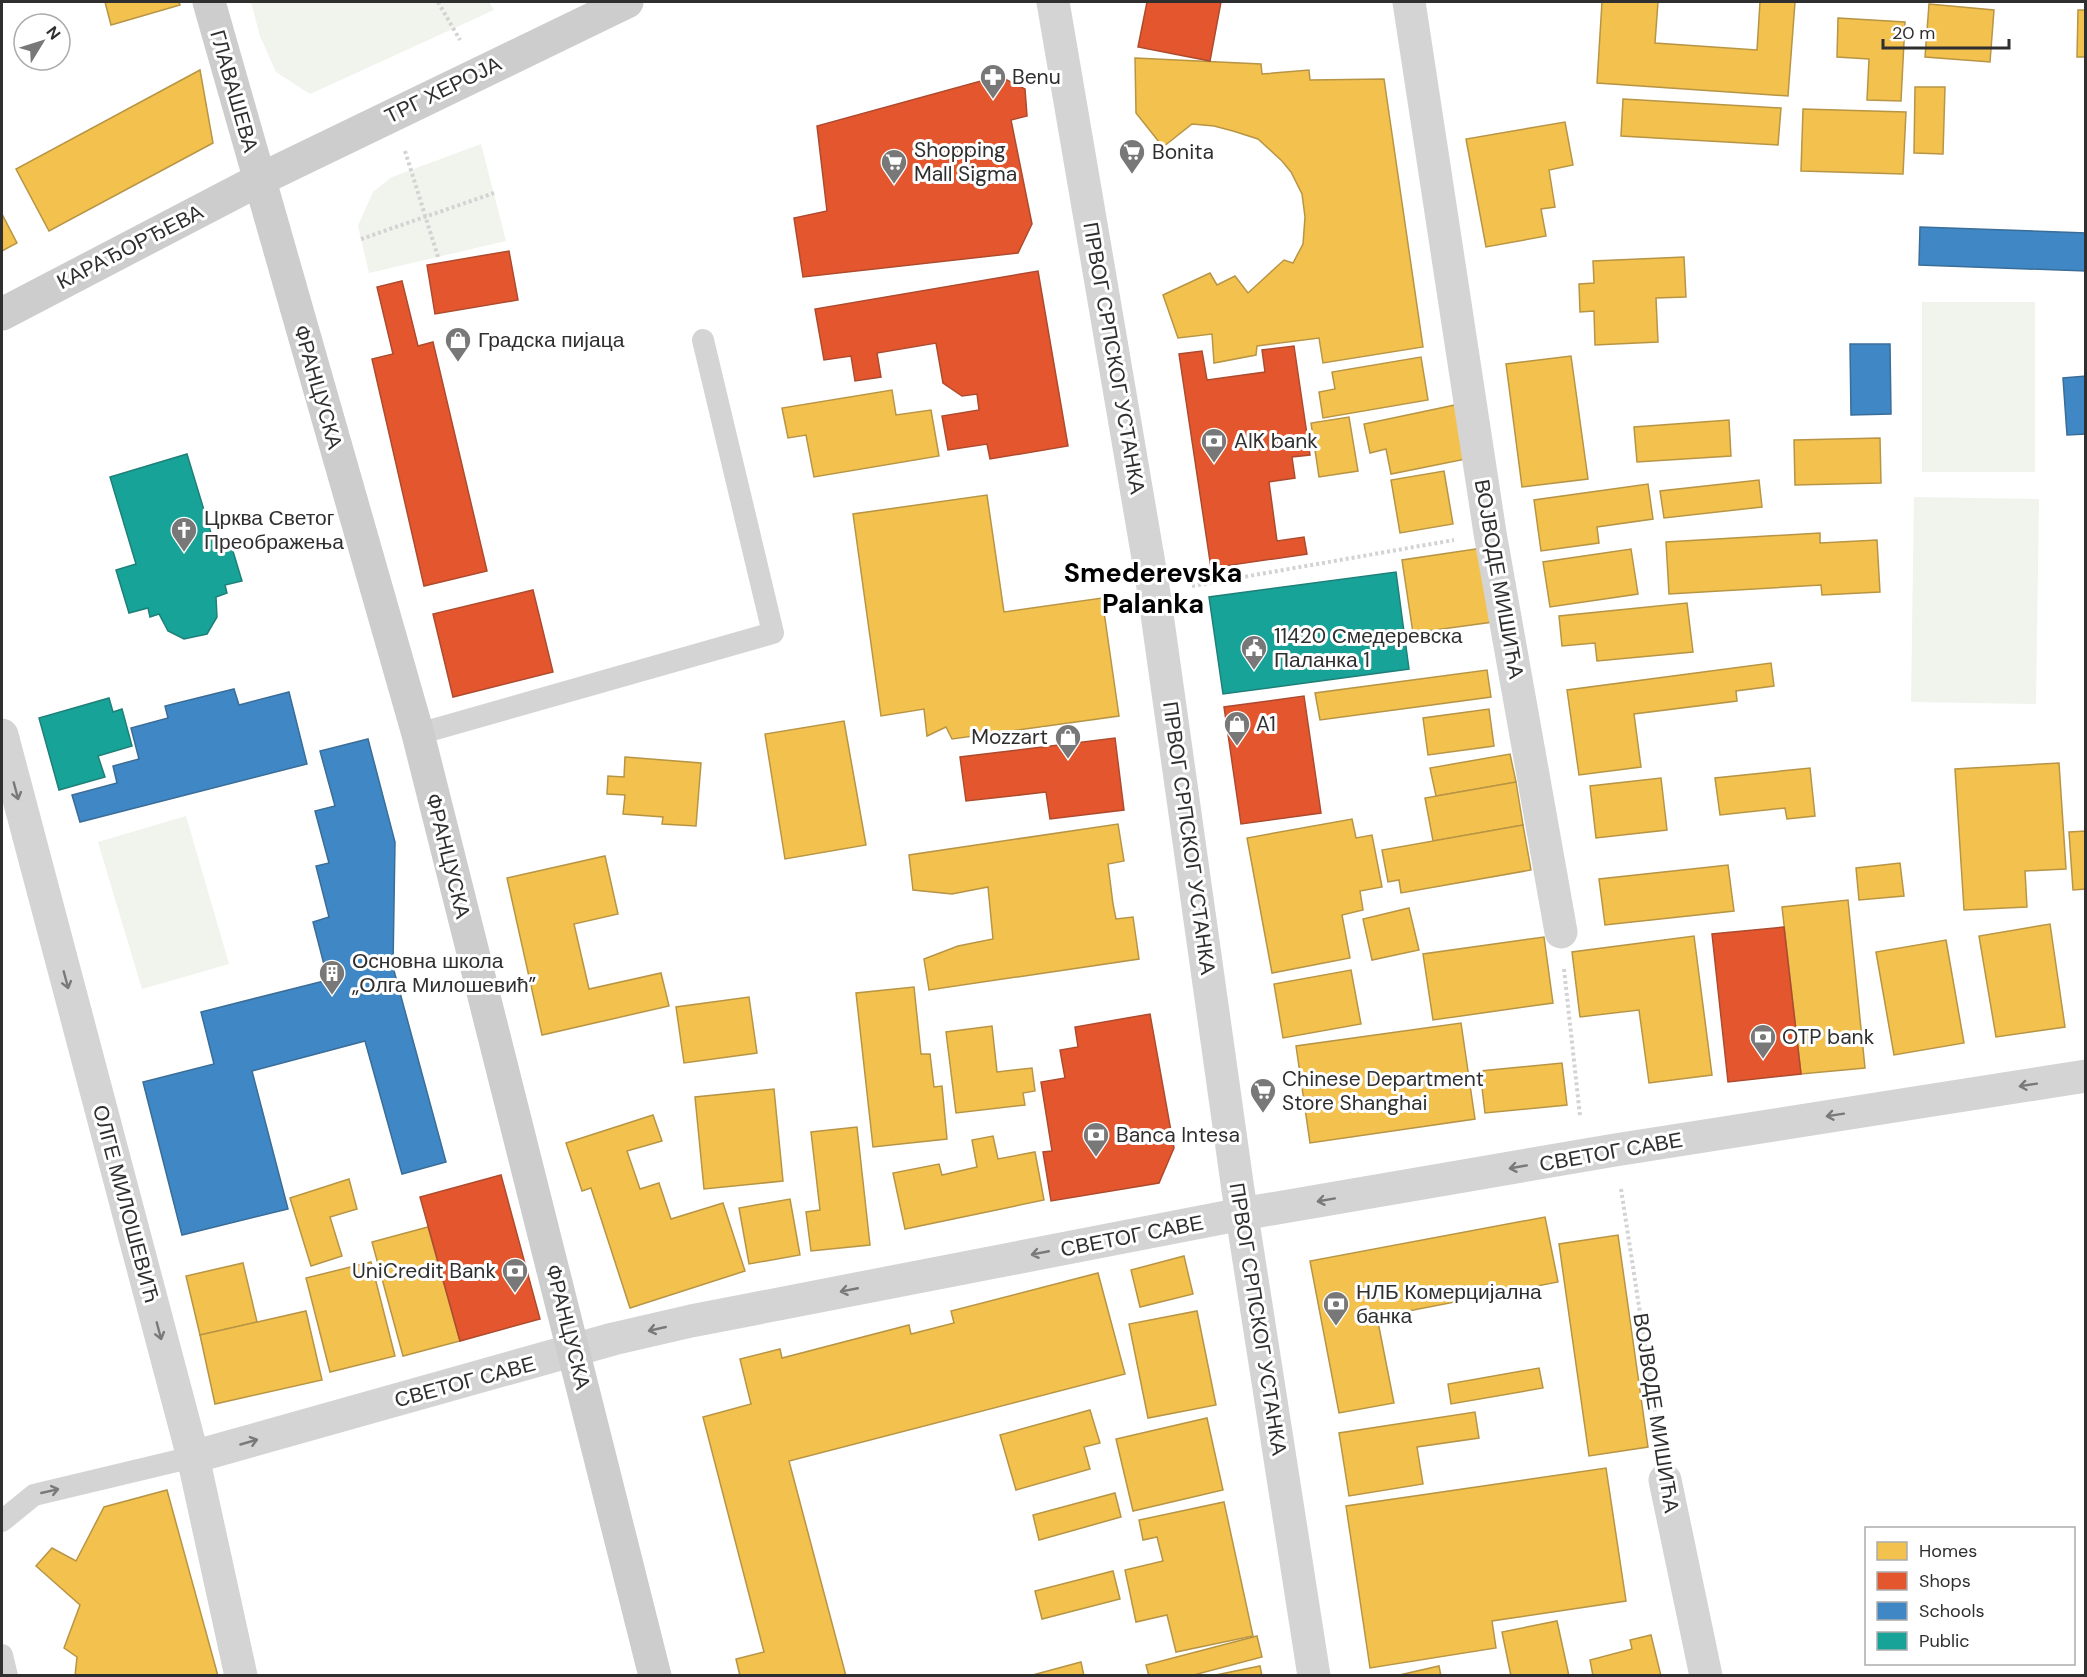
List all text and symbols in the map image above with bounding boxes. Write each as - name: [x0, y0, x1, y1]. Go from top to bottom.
- north arrow: [12, 12, 72, 72]
- scale bar: [1883, 12, 2009, 50]
- text: 20 m: [1892, 21, 1935, 45]
- text: N: [42, 22, 65, 44]
- street label: ГЛАВАШЕВА: [203, 27, 265, 155]
- street label: ТРГ ХЕРОЈА: [380, 50, 506, 130]
- pharmacy icon: Benu: [978, 62, 1008, 100]
- place label: Benu: [1012, 63, 1061, 91]
- place label: Shopping Mall Sigma: [914, 136, 1017, 188]
- supermarket icon: Bonita: [1117, 137, 1147, 175]
- place label: Bonita: [1152, 138, 1214, 166]
- supermarket icon: Shopping Mall Sigma: [879, 147, 909, 185]
- street label: КАРАЂОРЂЕВА: [52, 198, 208, 296]
- street label: ПРВОГ СРПСКОГ УСТАНКА: [1076, 220, 1152, 496]
- street label: ФРАНЦУСКА: [287, 322, 349, 452]
- shop icon: Градска пијаца: [443, 325, 473, 363]
- place label: Градска пијаца: [478, 326, 625, 354]
- bank icon: AIK bank: [1199, 426, 1229, 464]
- place label: AIK bank: [1234, 427, 1318, 455]
- street label: ВОЈВОДЕ МИШИЋА: [1468, 477, 1530, 681]
- place label: Црква Светог Преображења: [204, 504, 344, 556]
- church icon: Црква Светог Преображења: [169, 515, 199, 553]
- district label: Smederevska Palanka: [1064, 555, 1242, 621]
- place label: 11420 Смедеревска Паланка 1: [1274, 622, 1463, 674]
- public building icon: 11420 Смедеревска Паланка 1: [1239, 633, 1269, 671]
- street label: ПРВОГ СРПСКОГ УСТАНКА: [1156, 700, 1222, 976]
- shop icon: A1: [1222, 709, 1252, 747]
- place label: A1: [1256, 710, 1276, 738]
- shop icon: Mozzart: [1053, 722, 1083, 760]
- place label: Mozzart: [971, 723, 1048, 751]
- one-way arrow: [11, 782, 23, 801]
- street label: ФРАНЦУСКА: [419, 790, 477, 922]
- place label: Основна школа „Олга Милошевић”: [352, 947, 537, 999]
- building icon: Основна школа „Олга Милошевић”: [317, 958, 347, 996]
- one-way arrow: [61, 970, 73, 989]
- bank icon: OTP bank: [1748, 1022, 1778, 1060]
- place label: OTP bank: [1782, 1023, 1875, 1051]
- place label: Chinese Department Store Shanghai: [1282, 1065, 1484, 1117]
- supermarket icon: Chinese Department Store Shanghai: [1248, 1076, 1278, 1114]
- one-way arrow: [2018, 1080, 2038, 1091]
- street label: ОЛГЕ МИЛОШЕВИЋ: [86, 1102, 166, 1306]
- one-way arrow: [1826, 1110, 1845, 1121]
- bank icon: Banca Intesa: [1081, 1120, 1111, 1158]
- place label: Banca Intesa: [1116, 1121, 1240, 1149]
- street label: СВЕТОГ САВЕ: [1537, 1126, 1685, 1178]
- one-way arrow: [1509, 1162, 1529, 1173]
- street label: ПРВОГ СРПСКОГ УСТАНКА: [1223, 1181, 1293, 1457]
- one-way arrow: [1317, 1195, 1336, 1206]
- street label: СВЕТОГ САВЕ: [1058, 1208, 1206, 1264]
- one-way arrow: [1031, 1248, 1050, 1259]
- bank icon: UniCredit Bank: [500, 1256, 530, 1294]
- place label: UniCredit Bank: [352, 1257, 496, 1285]
- street label: ФРАНЦУСКА: [539, 1261, 597, 1393]
- place label: НЛБ Комерцијална банка: [1356, 1278, 1542, 1330]
- one-way arrow: [839, 1285, 859, 1296]
- bank icon: НЛБ Комерцијална банка: [1321, 1289, 1351, 1327]
- street label: ВОЈВОДЕ МИШИЋА: [1626, 1311, 1686, 1515]
- one-way arrow: [154, 1321, 166, 1340]
- one-way arrow: [648, 1323, 667, 1335]
- street label: СВЕТОГ САВЕ: [391, 1350, 539, 1414]
- one-way arrow: [239, 1435, 258, 1447]
- one-way arrow: [41, 1484, 60, 1496]
- legend: [1865, 1527, 2075, 1665]
- text: Homes: [1919, 1539, 1977, 1563]
- text: Shops: [1919, 1569, 1971, 1593]
- text: Schools: [1919, 1599, 1984, 1623]
- text: Public: [1919, 1629, 1970, 1653]

